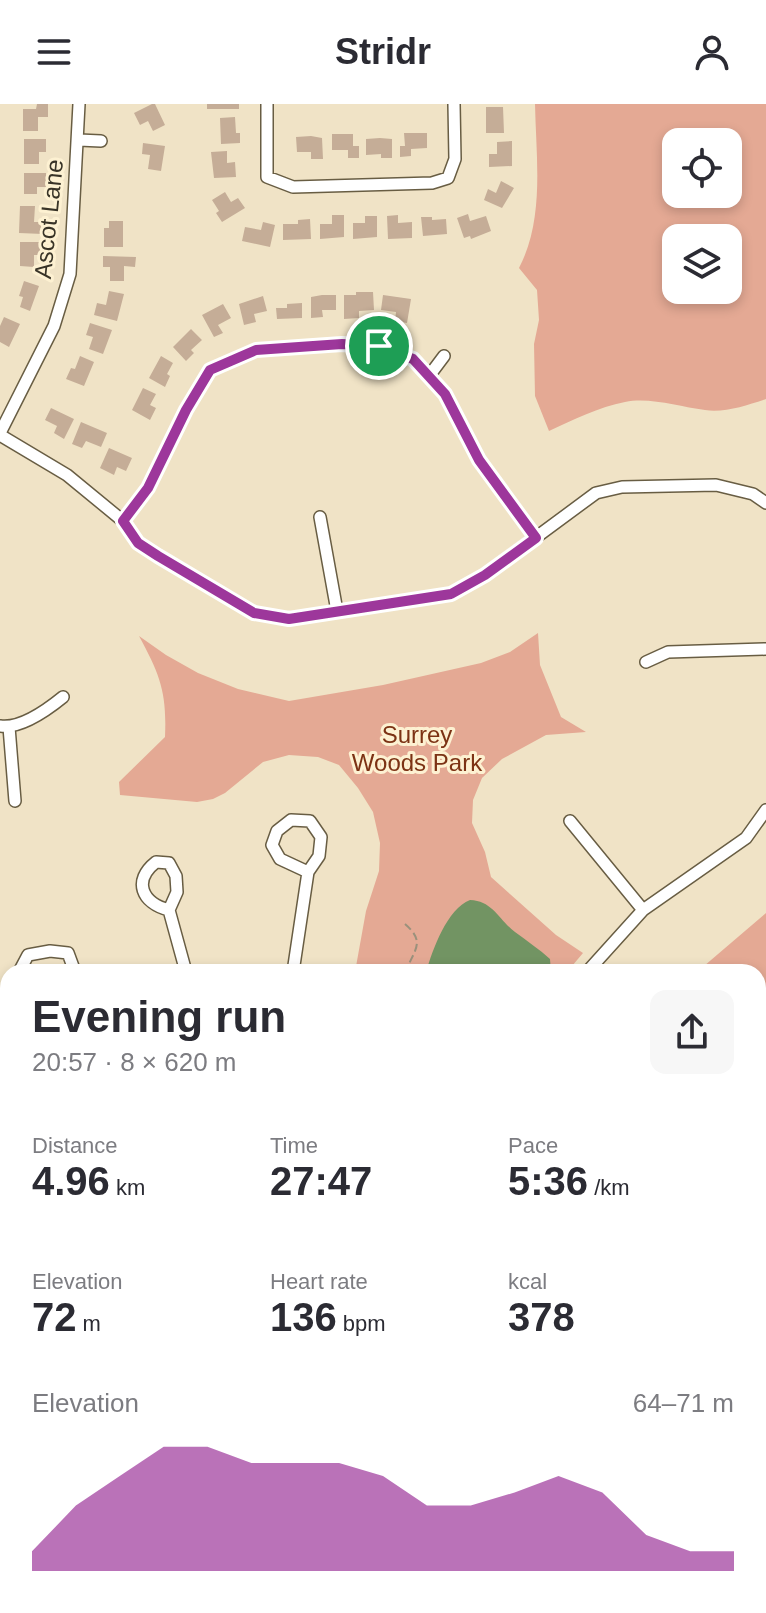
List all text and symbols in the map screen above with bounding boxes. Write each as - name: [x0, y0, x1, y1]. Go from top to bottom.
- icon: menu: [32, 30, 76, 74]
- icon: person: [690, 30, 734, 74]
- text: Stridr: [335, 31, 431, 72]
- map controls: [662, 128, 742, 304]
- button: locate: [662, 128, 742, 208]
- street label: Ascot Lane: [29, 158, 68, 280]
- button: layers: [662, 224, 742, 304]
- pin: [345, 312, 413, 380]
- icon: arrive: [357, 324, 401, 368]
- park label: Surrey Woods Park: [352, 721, 483, 776]
- button: share: [650, 990, 734, 1074]
- text: Evening run: [32, 992, 286, 1041]
- text: 20:57 · 8 × 620 m: [32, 1047, 237, 1077]
- text: Distance: [32, 1133, 118, 1158]
- text: Time: [270, 1133, 318, 1158]
- text: Pace: [508, 1133, 558, 1158]
- text: 4.96: [32, 1159, 110, 1203]
- text: 27:47: [270, 1159, 372, 1203]
- text: 5:36: [508, 1159, 588, 1203]
- text: km: [110, 1175, 145, 1200]
- text: /km: [588, 1175, 630, 1200]
- text: Elevation: [32, 1269, 123, 1294]
- text: Heart rate: [270, 1269, 368, 1294]
- text: kcal: [508, 1269, 547, 1294]
- text: 72: [32, 1295, 77, 1339]
- text: 136: [270, 1295, 337, 1339]
- text: 378: [508, 1295, 575, 1339]
- text: m: [77, 1311, 101, 1336]
- text: bpm: [337, 1311, 386, 1336]
- text: Elevation: [32, 1388, 139, 1418]
- text: 64–71 m: [633, 1388, 734, 1418]

